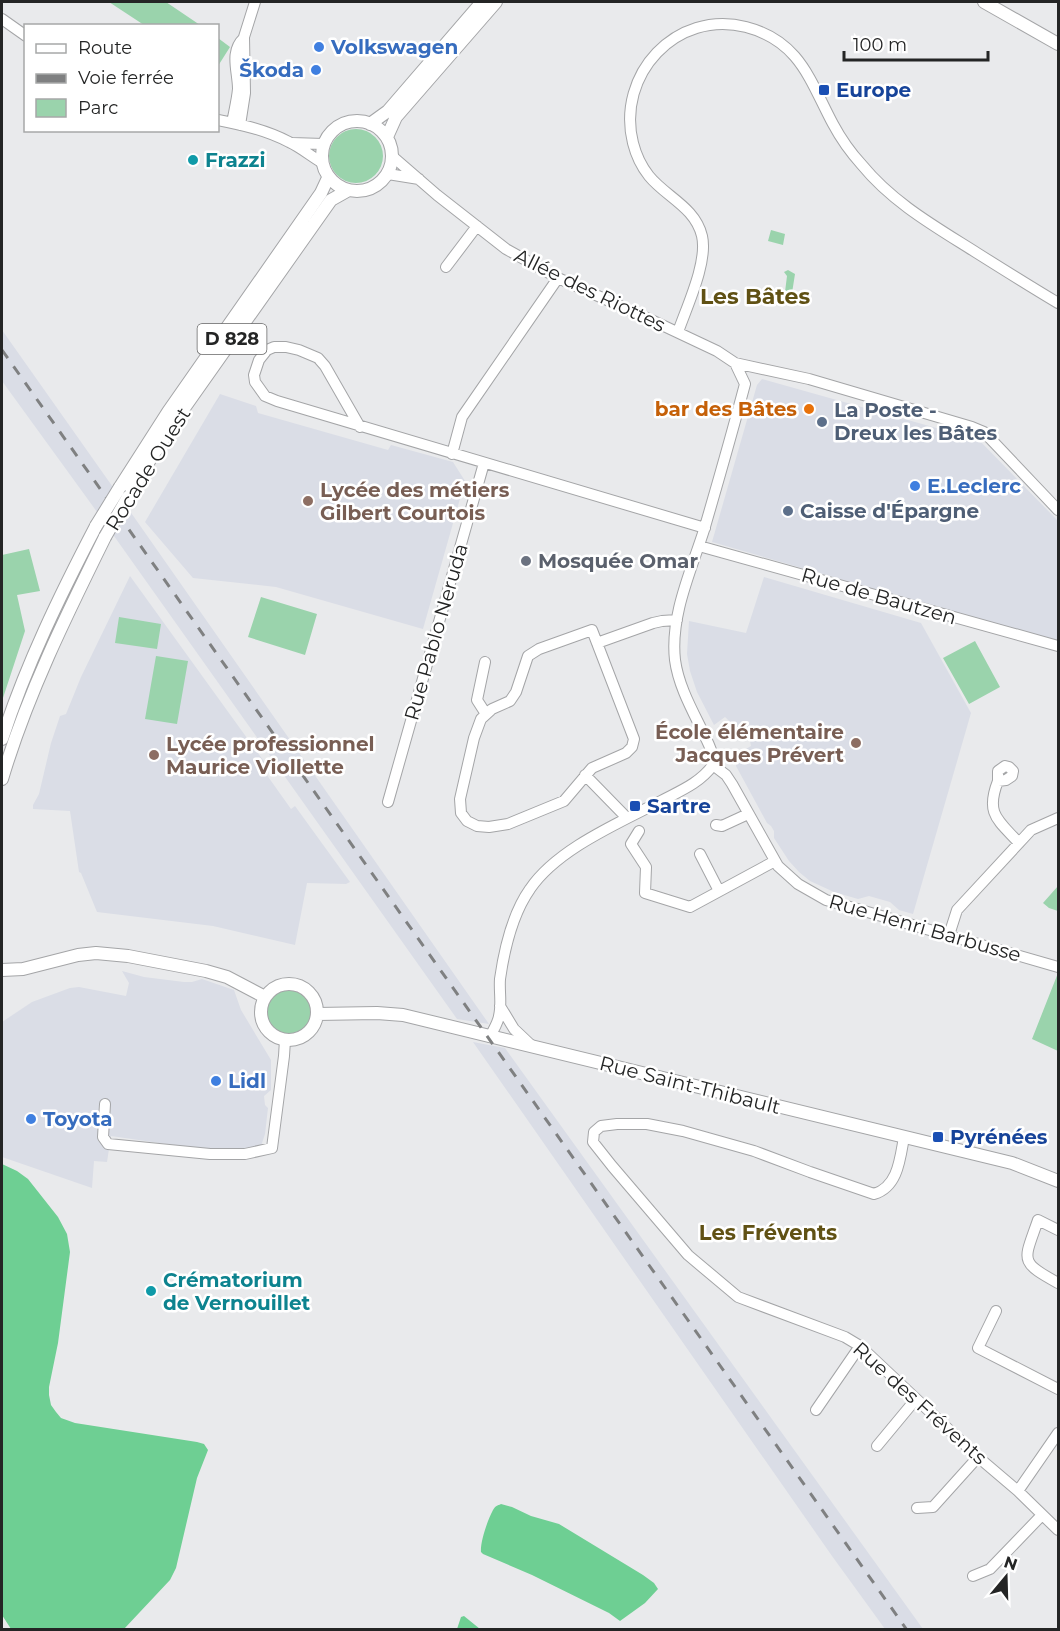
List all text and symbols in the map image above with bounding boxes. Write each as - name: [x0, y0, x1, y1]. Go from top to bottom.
- legend: [24, 24, 219, 132]
- scale bar: [844, 24, 988, 62]
- text: 100 m: [853, 34, 907, 56]
- place label: Volkswagen: [330, 35, 458, 59]
- text: Route: [78, 37, 132, 59]
- marker: Volkswagen: [312, 40, 326, 54]
- place label: Škoda: [239, 58, 304, 82]
- marker: Škoda: [309, 63, 323, 77]
- text: Voie ferrée: [78, 67, 174, 89]
- place label: Europe: [836, 78, 911, 102]
- marker: Europe: [817, 83, 831, 97]
- text: Parc: [78, 97, 118, 119]
- place label: Frazzi: [205, 148, 266, 172]
- marker: Frazzi: [186, 153, 200, 167]
- street label: Allée des Riottes: [511, 243, 670, 337]
- district label: Les Bâtes: [700, 283, 810, 310]
- road number: D 828: [198, 324, 266, 354]
- place label: bar des Bâtes: [655, 397, 797, 421]
- place label: La Poste - Dreux les Bâtes: [834, 398, 997, 445]
- marker: bar des Bâtes: [802, 402, 816, 416]
- street label: Rocade Ouest: [100, 403, 196, 535]
- marker: La Poste - Dreux les Bâtes: [815, 415, 829, 429]
- place label: E.Leclerc: [927, 474, 1021, 498]
- place label: Lycée des métiers Gilbert Courtois: [320, 478, 510, 525]
- marker: E.Leclerc: [908, 479, 922, 493]
- marker: Lycée des métiers Gilbert Courtois: [301, 494, 315, 508]
- place label: Caisse d'Épargne: [800, 499, 979, 523]
- marker: Caisse d'Épargne: [781, 504, 795, 518]
- street label: Rue Pablo Neruda: [399, 541, 473, 723]
- place label: Mosquée Omar: [538, 549, 698, 573]
- marker: Mosquée Omar: [519, 554, 533, 568]
- street label: Rue de Bautzen: [799, 562, 959, 630]
- place label: École élémentaire Jacques Prévert: [655, 720, 844, 767]
- place label: Lycée professionnel Maurice Viollette: [166, 732, 375, 779]
- marker: École élémentaire Jacques Prévert: [849, 736, 863, 750]
- marker: Lycée professionnel Maurice Viollette: [147, 748, 161, 762]
- place label: Sartre: [647, 794, 711, 818]
- marker: Sartre: [628, 799, 642, 813]
- street label: Rue Henri Barbusse: [826, 889, 1024, 967]
- street label: Rue Saint-Thibault: [597, 1051, 783, 1119]
- place label: Lidl: [228, 1069, 266, 1093]
- marker: Lidl: [209, 1074, 223, 1088]
- place label: Toyota: [43, 1107, 113, 1131]
- marker: Toyota: [24, 1112, 38, 1126]
- place label: Pyrénées: [950, 1125, 1048, 1149]
- marker: Pyrénées: [931, 1130, 945, 1144]
- district label: Les Frévents: [699, 1220, 837, 1245]
- place label: Crématorium de Vernouillet: [163, 1268, 311, 1315]
- marker: Crématorium de Vernouillet: [144, 1284, 158, 1298]
- street label: Rue des Frévents: [848, 1337, 992, 1470]
- north arrow: [976, 1547, 1036, 1607]
- text: N: [1002, 1552, 1020, 1574]

